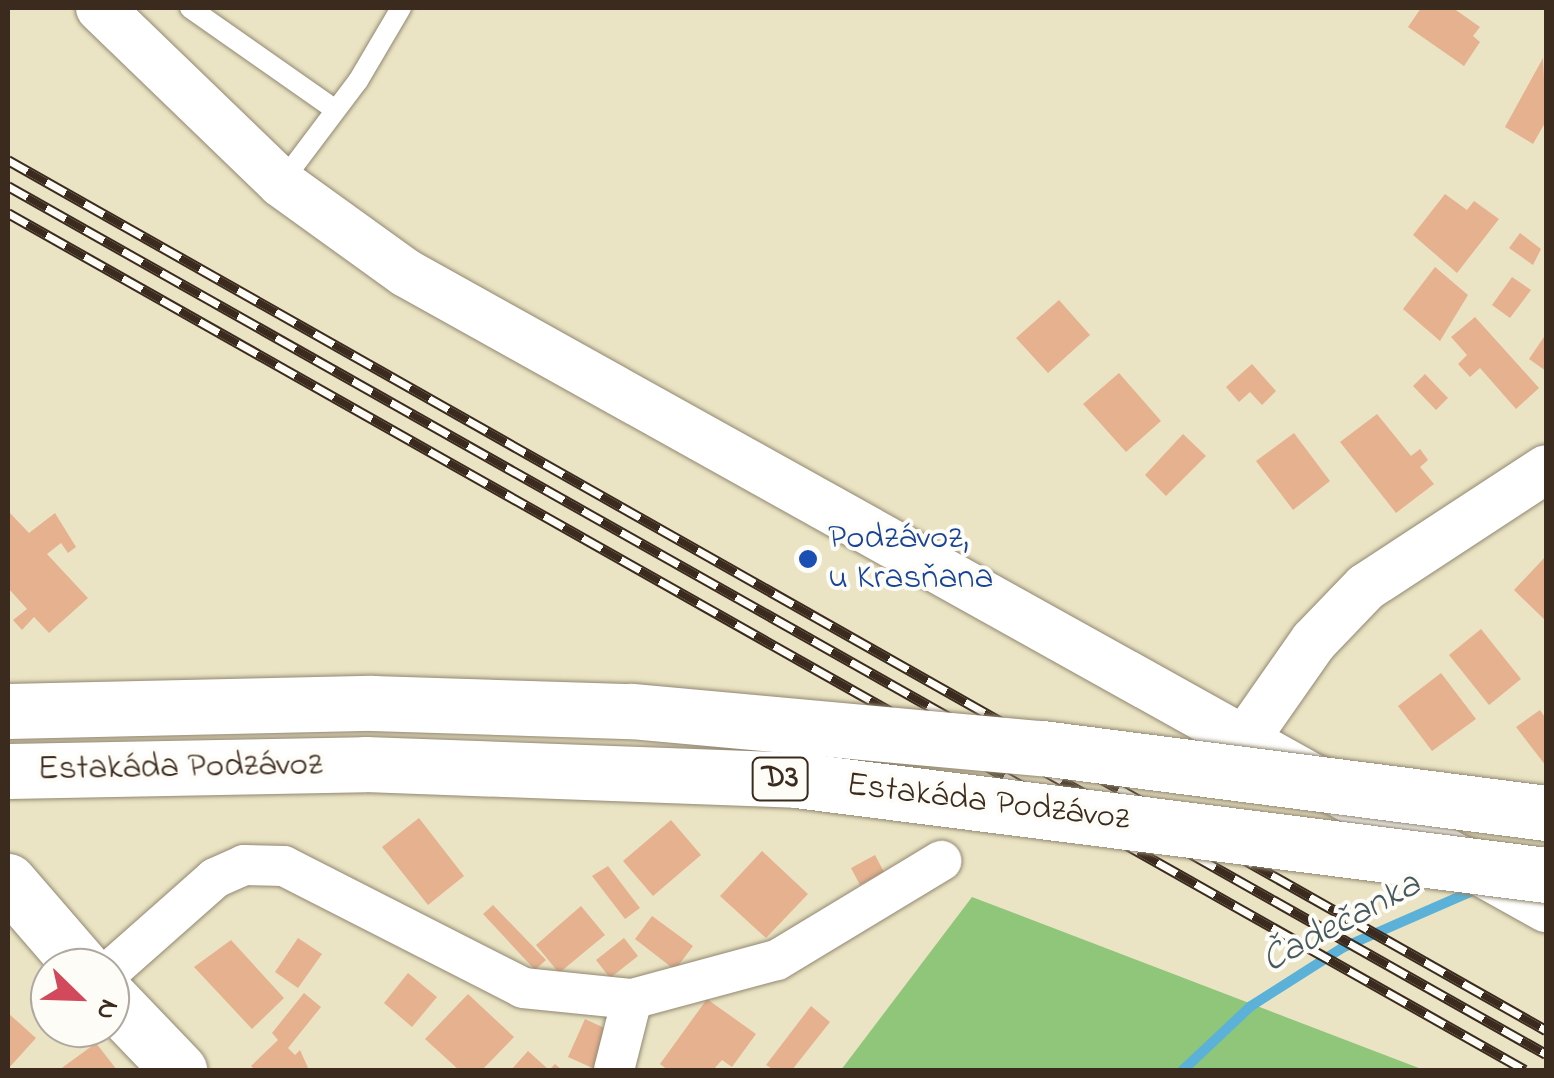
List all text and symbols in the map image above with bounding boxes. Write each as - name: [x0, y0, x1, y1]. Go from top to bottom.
- place label: Podzávoz, u Krasňana: [828, 518, 994, 600]
- marker: Podzávoz, u Krasňana: [797, 548, 819, 570]
- street label: Estakáda Podzávoz: [37, 745, 323, 791]
- road number: D3: [750, 752, 810, 806]
- street label: Estakáda Podzávoz: [844, 765, 1132, 841]
- water label: Čadečanka: [1255, 863, 1429, 985]
- north arrow: [30, 948, 130, 1048]
- text: N: [84, 992, 129, 1026]

